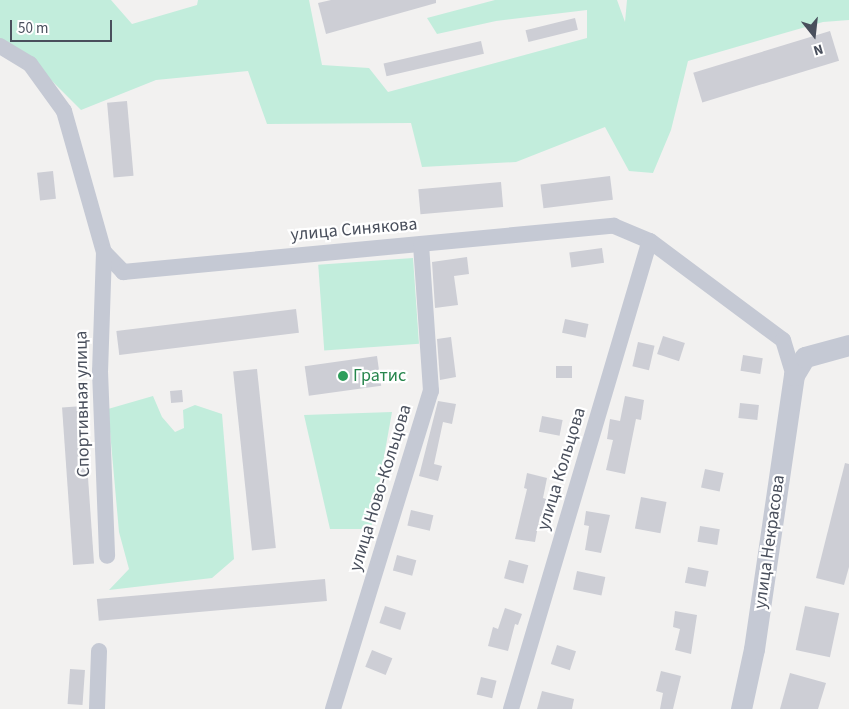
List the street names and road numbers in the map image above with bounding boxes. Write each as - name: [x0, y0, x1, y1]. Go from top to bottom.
- street label: улица Синякова: [290, 214, 418, 246]
- street label: Спортивная улица: [71, 331, 95, 477]
- street label: улица Ново-Кольцова: [345, 402, 417, 574]
- street label: улица Кольцова: [533, 405, 591, 533]
- street label: улица Некрасова: [750, 474, 790, 610]

